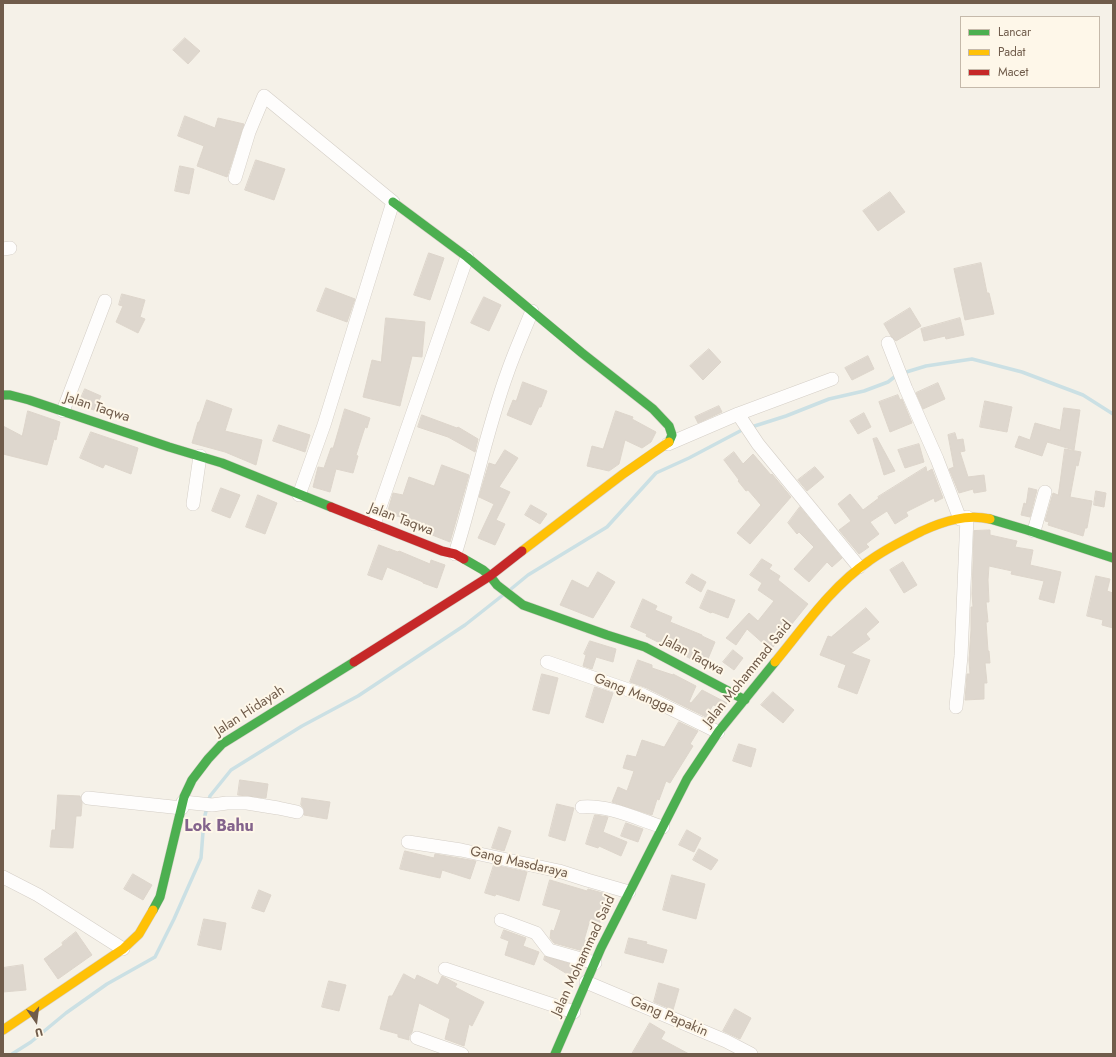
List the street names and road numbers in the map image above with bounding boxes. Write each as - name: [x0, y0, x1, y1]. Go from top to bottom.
- street label: Jalan Taqwa: [62, 390, 132, 426]
- street label: Jalan Taqwa: [366, 500, 436, 540]
- street label: Jalan Mohammad Said: [700, 618, 796, 730]
- street label: Jalan Taqwa: [659, 633, 727, 679]
- street label: Gang Mangga: [591, 670, 677, 718]
- street label: Jalan Hidayah: [212, 682, 288, 740]
- street label: Gang Masdaraya: [468, 844, 570, 882]
- street label: Jalan Mohammad Said: [549, 893, 619, 1019]
- street label: Gang Papakin: [628, 993, 710, 1041]

